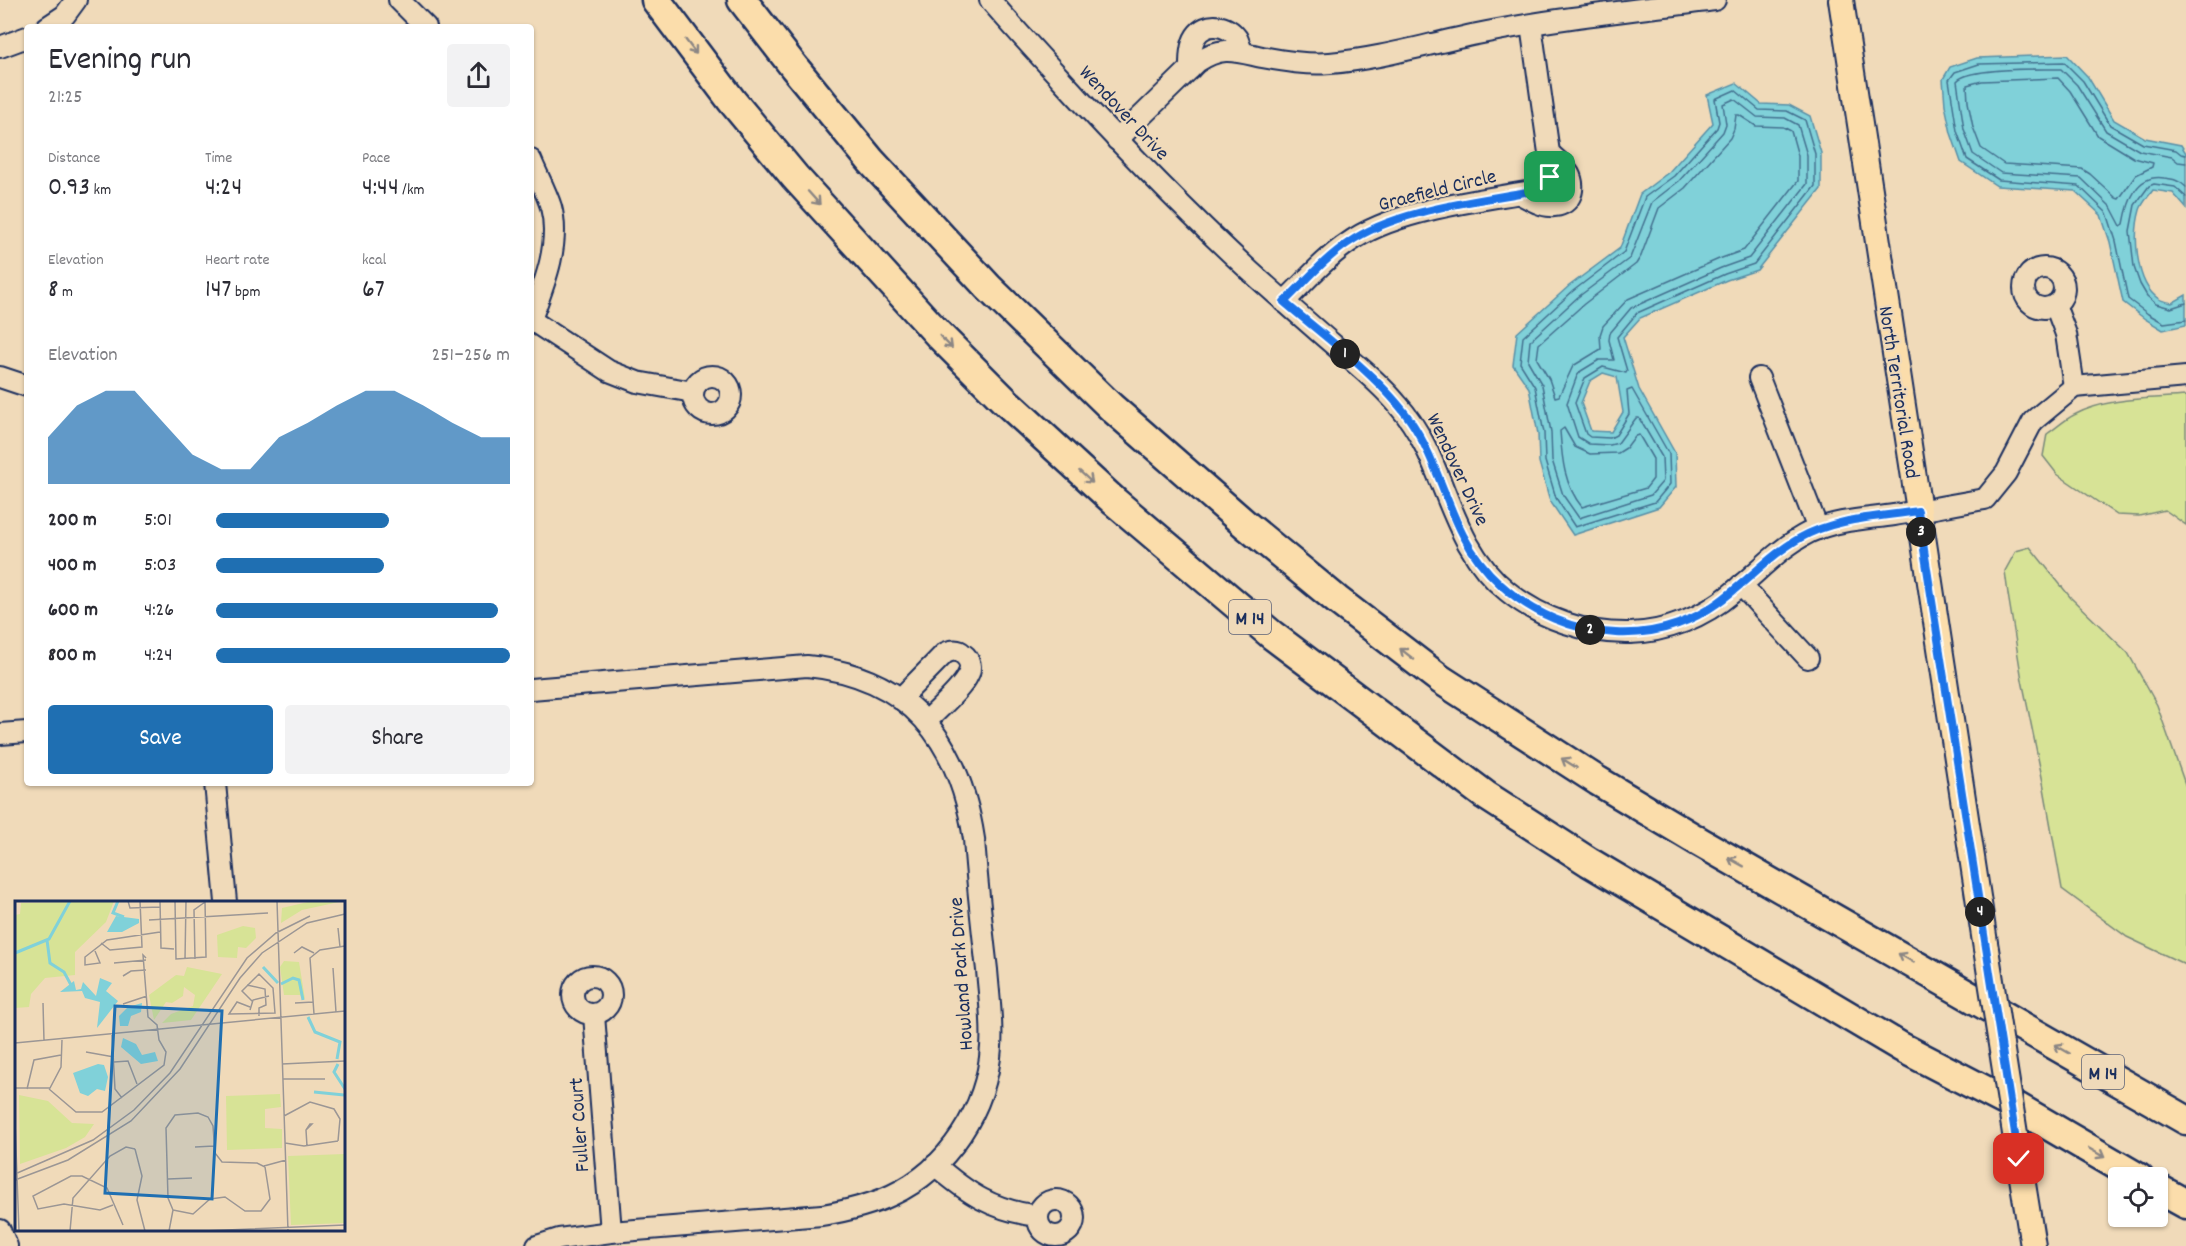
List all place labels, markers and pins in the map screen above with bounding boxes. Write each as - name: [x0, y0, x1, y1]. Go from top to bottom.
- pin: [1524, 151, 1575, 202]
- pin: 1: [1330, 339, 1360, 369]
- pin: 3: [1906, 517, 1936, 547]
- pin: 2: [1575, 615, 1605, 645]
- pin: 4: [1965, 897, 1995, 927]
- pin: [1993, 1133, 2044, 1184]

